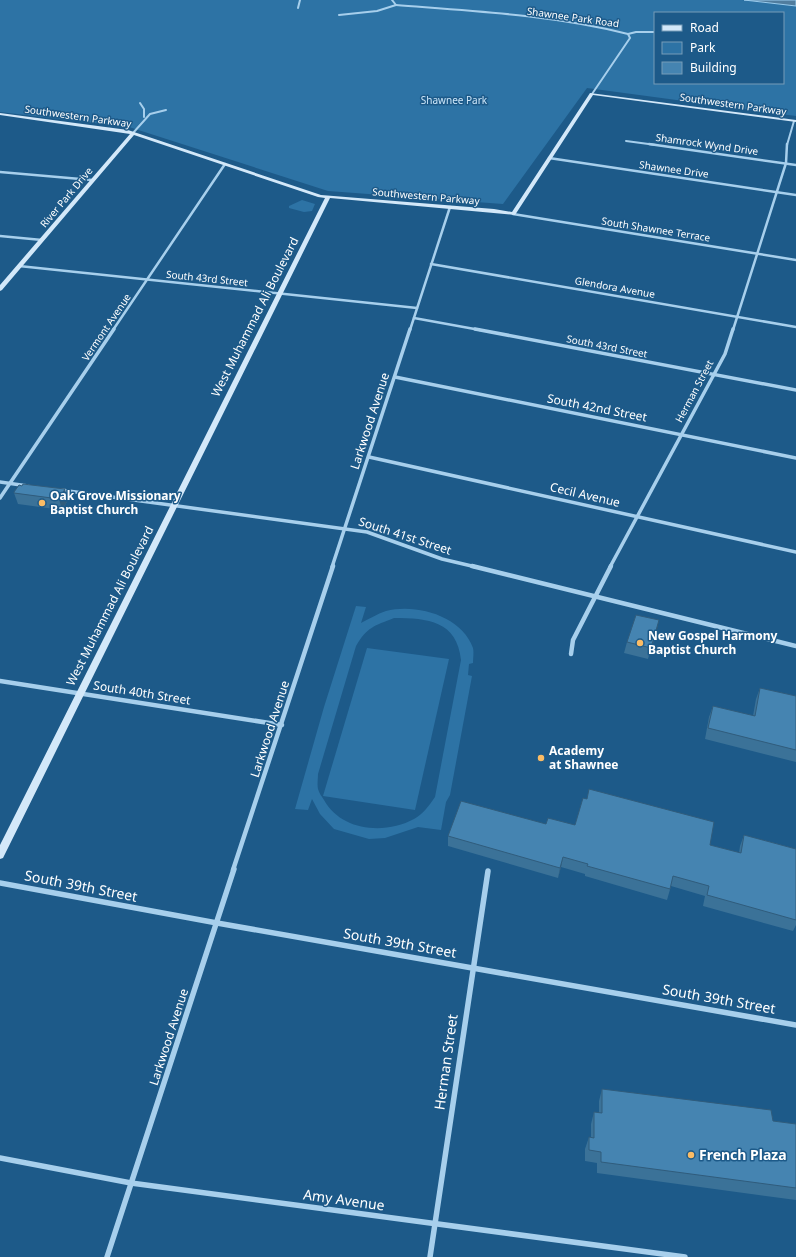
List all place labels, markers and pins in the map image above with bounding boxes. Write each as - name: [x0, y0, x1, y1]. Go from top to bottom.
- place label: Oak Grove Missionary Baptist Church: [50, 487, 181, 518]
- marker: Oak Grove Missionary Baptist Church: [37, 498, 47, 508]
- place label: New Gospel Harmony Baptist Church: [648, 627, 777, 658]
- marker: New Gospel Harmony Baptist Church: [635, 638, 645, 648]
- place label: Academy at Shawnee: [549, 742, 619, 773]
- marker: Academy at Shawnee: [536, 753, 546, 763]
- place label: French Plaza: [699, 1145, 787, 1164]
- marker: French Plaza: [686, 1150, 696, 1160]

